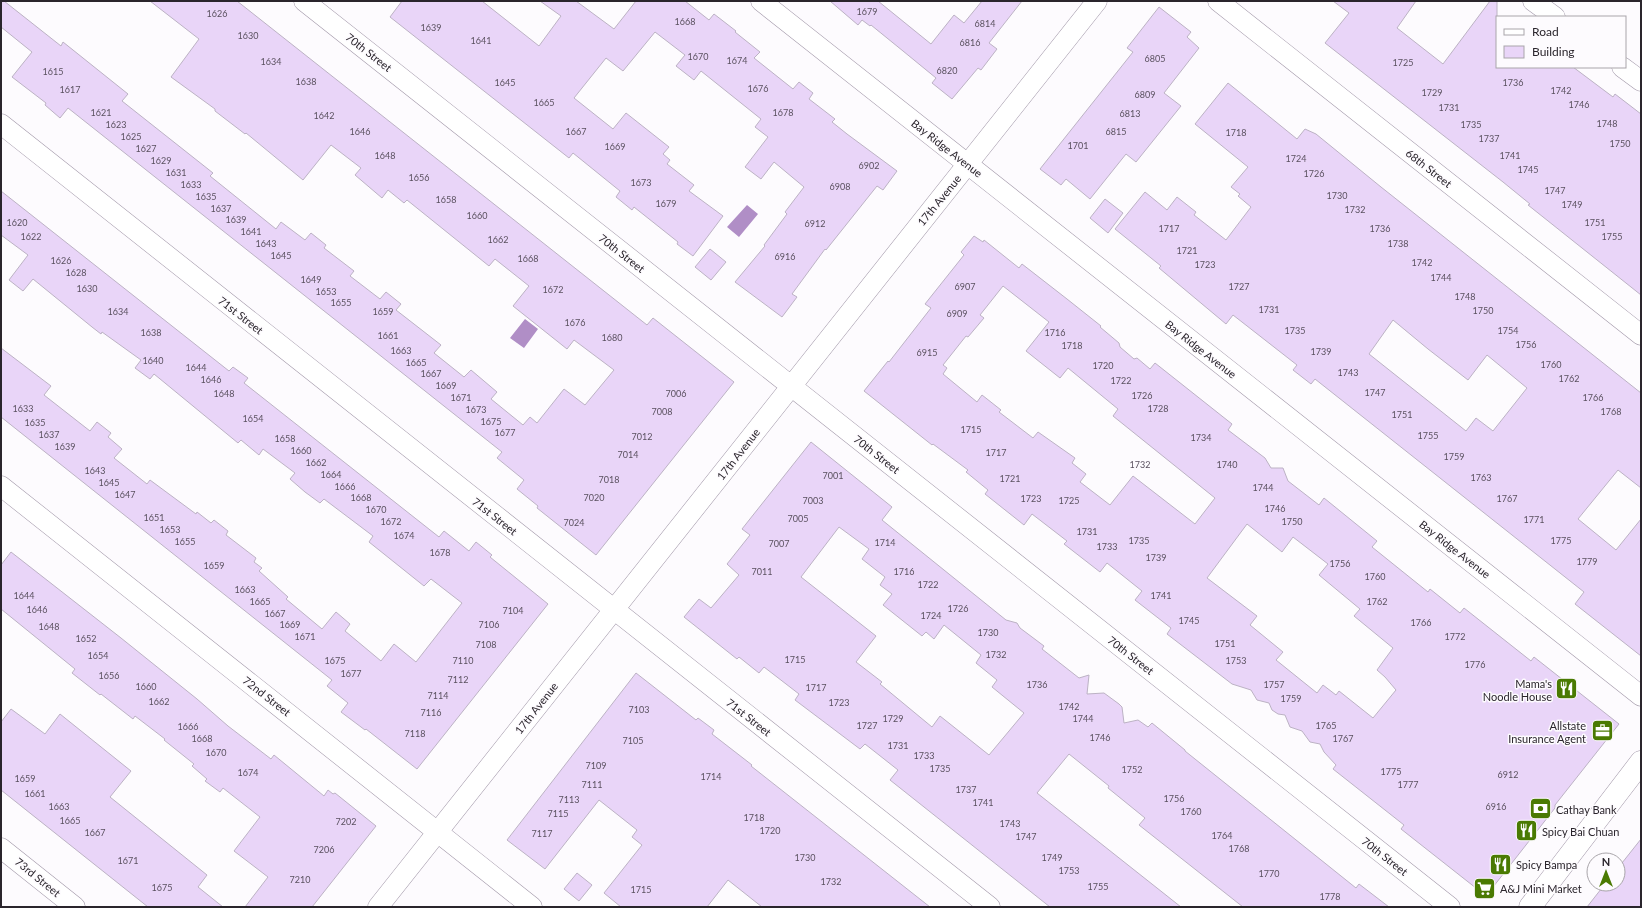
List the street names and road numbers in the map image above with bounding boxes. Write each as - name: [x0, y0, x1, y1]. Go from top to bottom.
- street label: 70th Street: [343, 30, 395, 74]
- street label: Bay Ridge Avenue: [909, 116, 985, 180]
- street label: 68th Street: [1403, 146, 1455, 190]
- street label: 17th Avenue: [915, 172, 964, 228]
- street label: 70th Street: [596, 231, 648, 275]
- street label: 71st Street: [216, 293, 266, 337]
- street label: Bay Ridge Avenue: [1163, 317, 1239, 381]
- street label: 17th Avenue: [714, 426, 762, 482]
- street label: 70th Street: [851, 432, 903, 476]
- street label: 71st Street: [470, 494, 520, 538]
- street label: Bay Ridge Avenue: [1417, 517, 1493, 581]
- street label: 70th Street: [1105, 633, 1157, 677]
- street label: 72nd Street: [241, 673, 293, 719]
- street label: 17th Avenue: [512, 680, 560, 736]
- street label: 71st Street: [724, 695, 774, 739]
- street label: 70th Street: [1359, 834, 1411, 878]
- street label: 73rd Street: [13, 855, 63, 899]

